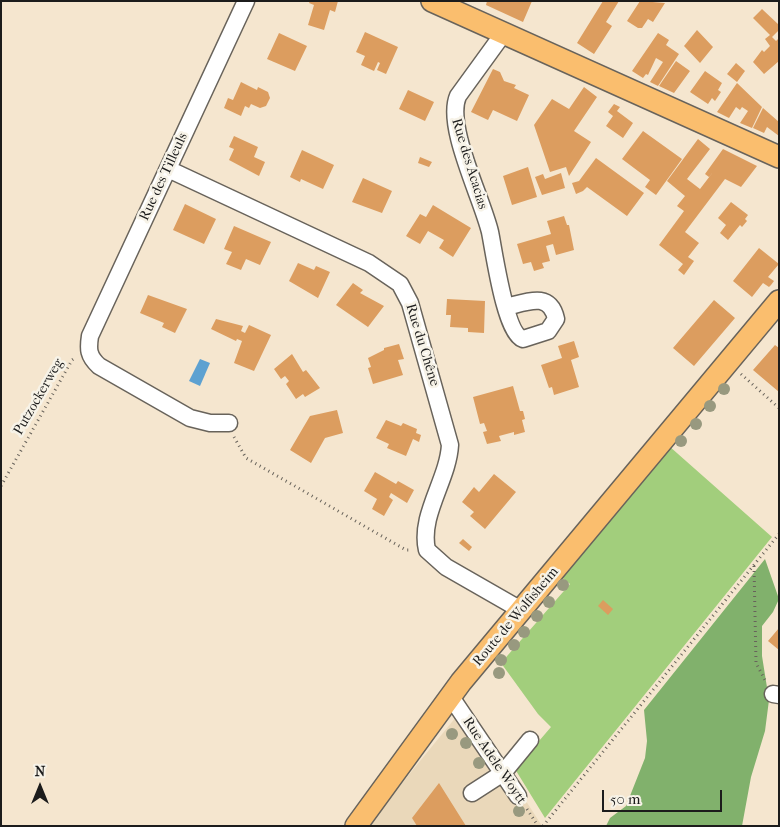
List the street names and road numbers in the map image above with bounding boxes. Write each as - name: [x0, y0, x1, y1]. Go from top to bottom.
- street label: Rue des Acacias: [447, 117, 491, 211]
- street label: Rue des Tilleuls: [136, 130, 192, 224]
- street label: Rue du Chêne: [401, 302, 443, 388]
- street label: Putzockerweg: [10, 356, 68, 438]
- street label: Route de Wolfisheim: [470, 564, 562, 670]
- street label: Rue Adele Woytt: [459, 714, 529, 808]

